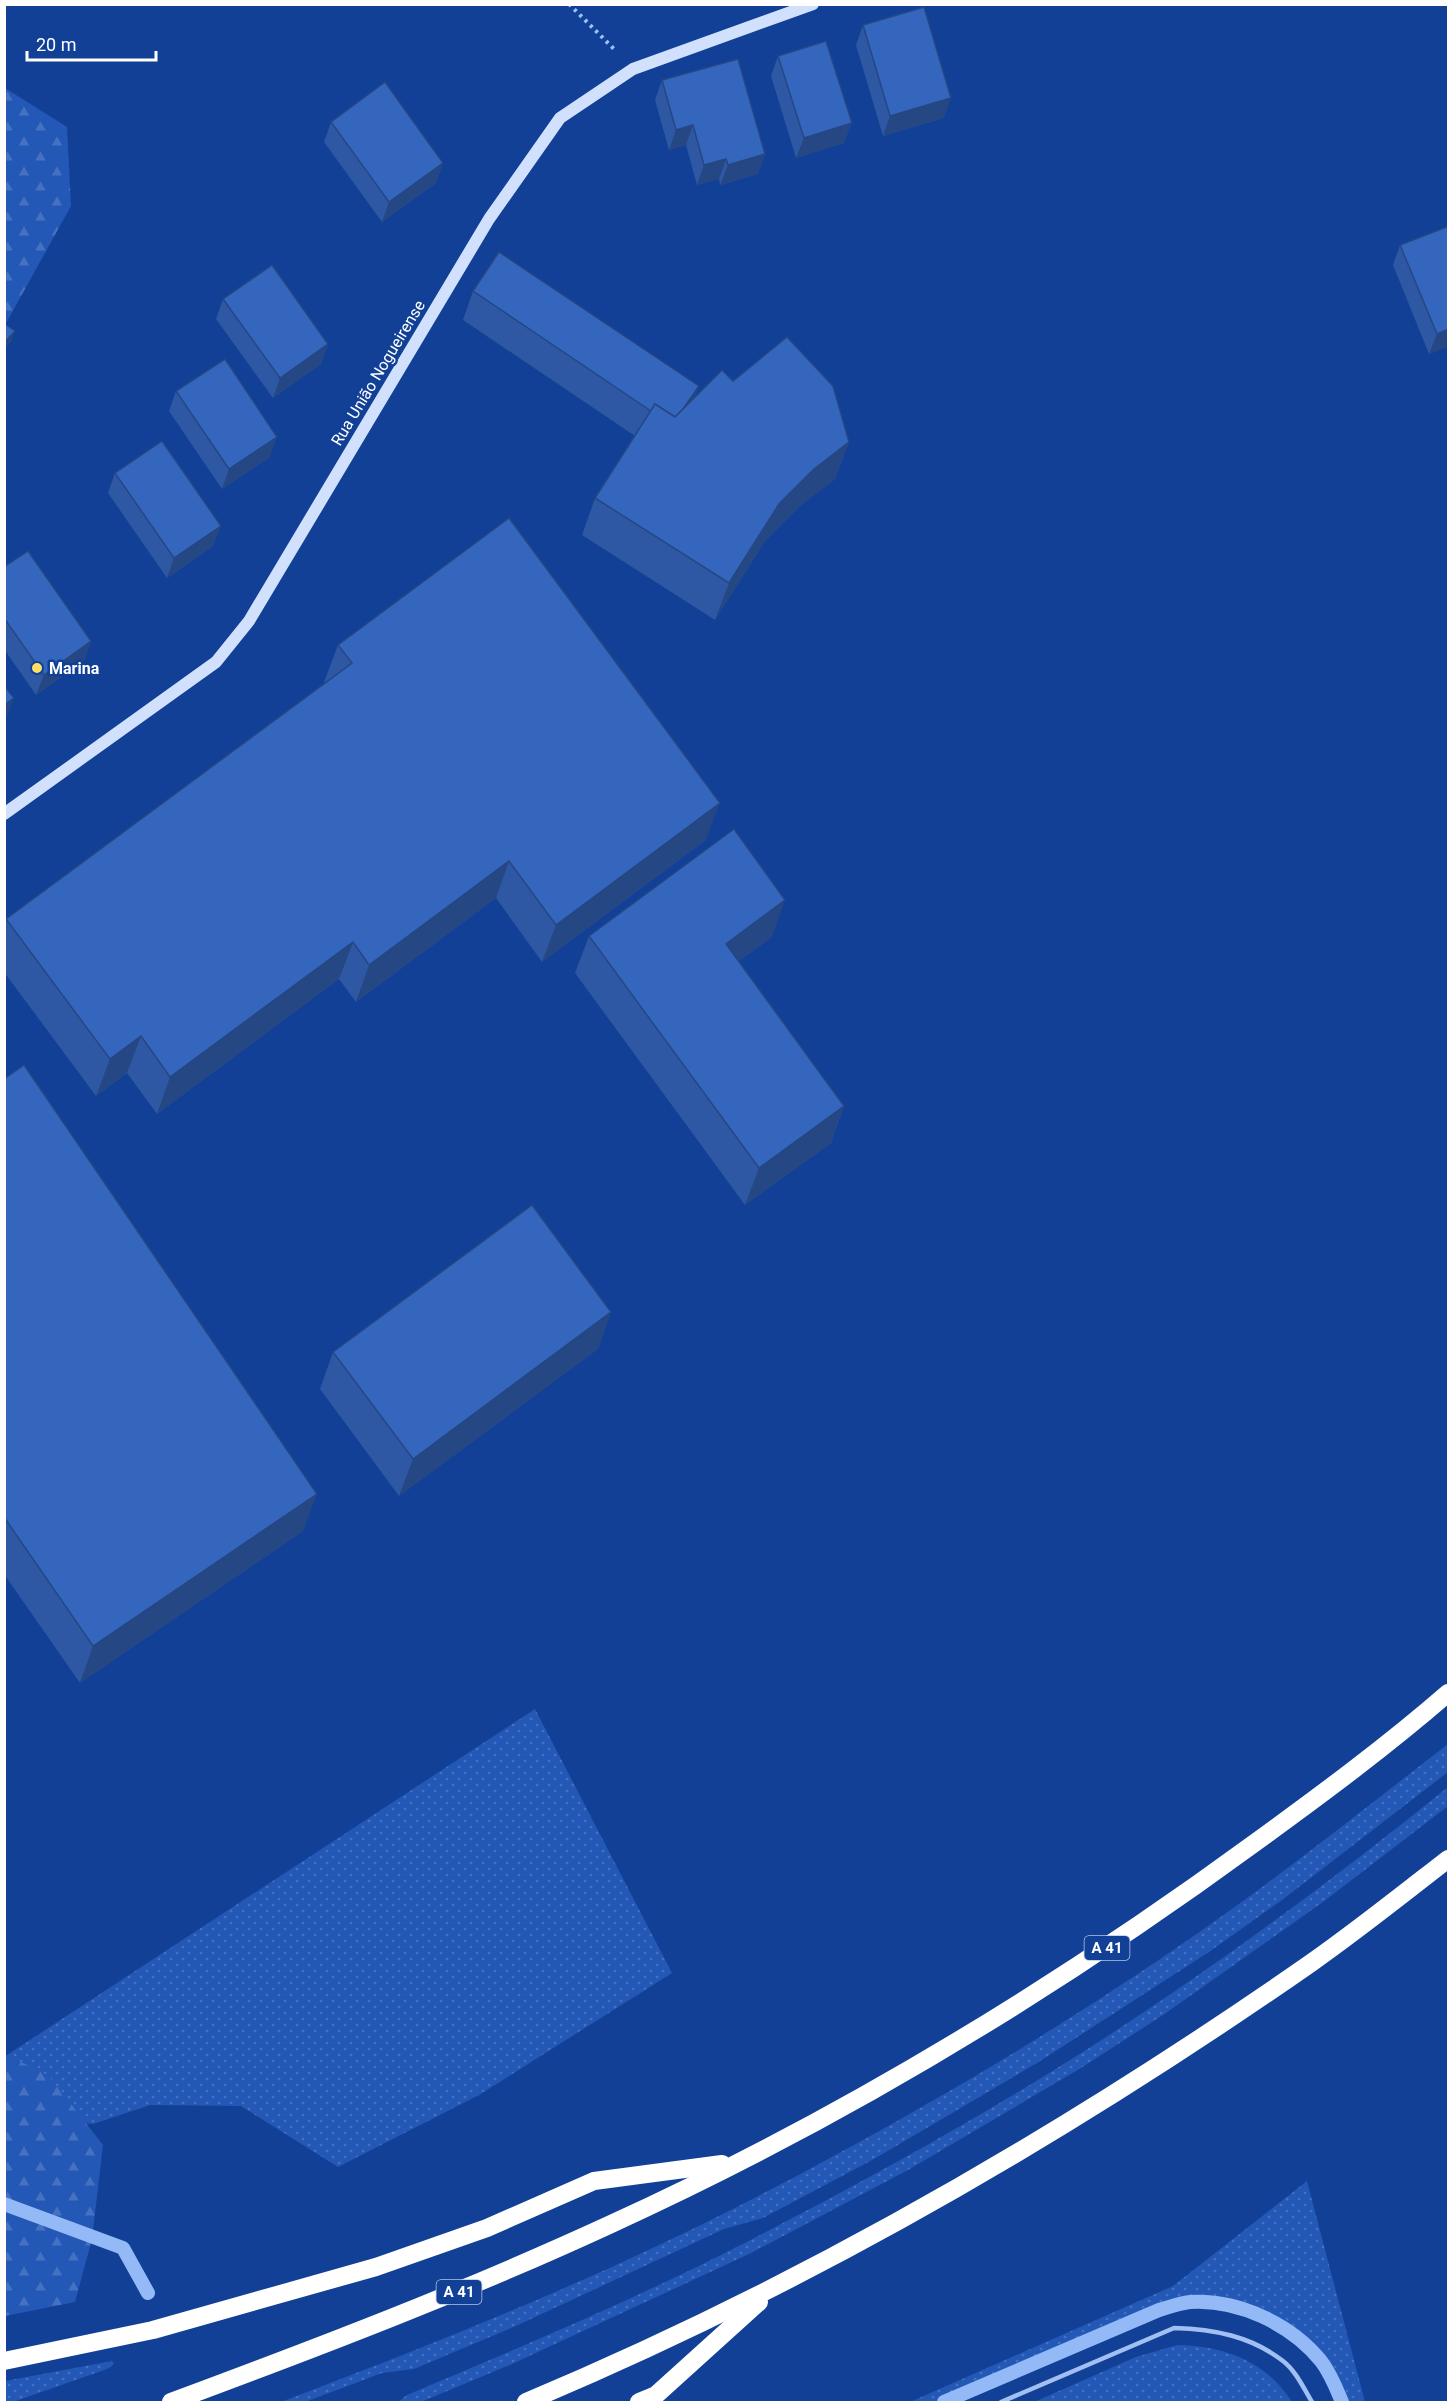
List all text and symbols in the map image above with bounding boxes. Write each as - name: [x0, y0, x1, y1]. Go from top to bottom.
- scale bar: [27, 24, 156, 62]
- text: 20 m: [36, 34, 76, 55]
- street label: Rua União Nogueirense: [327, 297, 429, 449]
- place label: Marina: [49, 659, 100, 678]
- marker: Marina: [30, 661, 44, 675]
- road number: A 41: [1084, 1936, 1130, 1960]
- road number: A 41: [436, 2280, 482, 2304]

